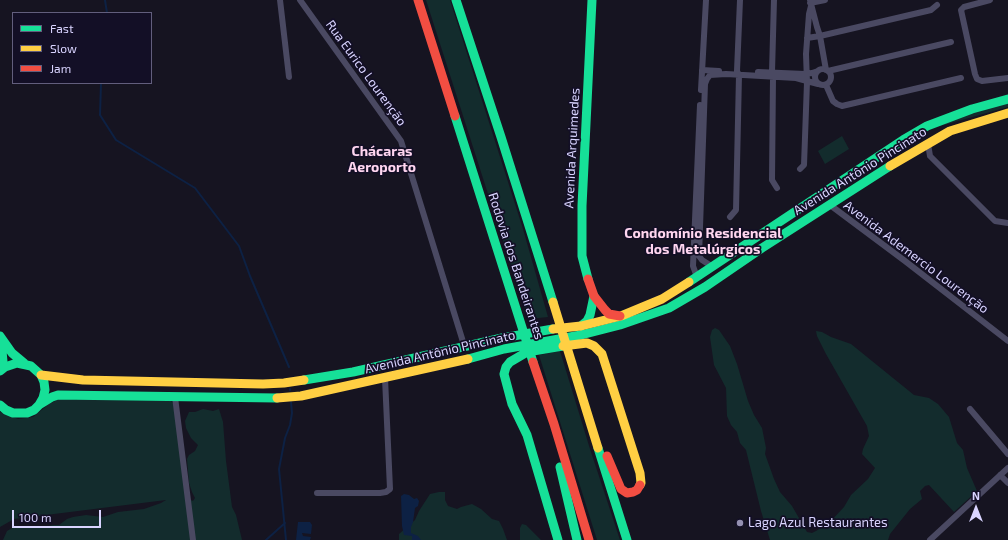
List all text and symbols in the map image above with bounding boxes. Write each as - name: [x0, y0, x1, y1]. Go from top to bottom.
- legend: [12, 12, 152, 84]
- street label: Rua Eurico Lourenção: [322, 17, 410, 129]
- text: Fast: [50, 21, 73, 35]
- text: Slow: [50, 41, 77, 55]
- text: Jam: [50, 61, 71, 75]
- street label: Avenida Arquimedes: [561, 87, 583, 209]
- street label: Avenida Antônio Pincinato: [791, 124, 929, 218]
- district label: Chácaras Aeroporto: [348, 143, 416, 176]
- street label: Rodovia dos Bandeirantes: [485, 191, 547, 341]
- street label: Avenida Ademercio Lourenção: [840, 197, 992, 317]
- district label: Condomínio Residencial dos Metalúrgicos: [624, 225, 782, 258]
- street label: Avenida Antônio Pincinato: [363, 327, 517, 377]
- north arrow: [956, 488, 996, 528]
- text: N: [972, 489, 980, 502]
- scale bar: [14, 502, 103, 528]
- text: 100 m: [19, 510, 51, 524]
- place label: Lago Azul Restaurantes: [748, 515, 888, 531]
- marker: Lago Azul Restaurantes: [735, 518, 745, 528]

